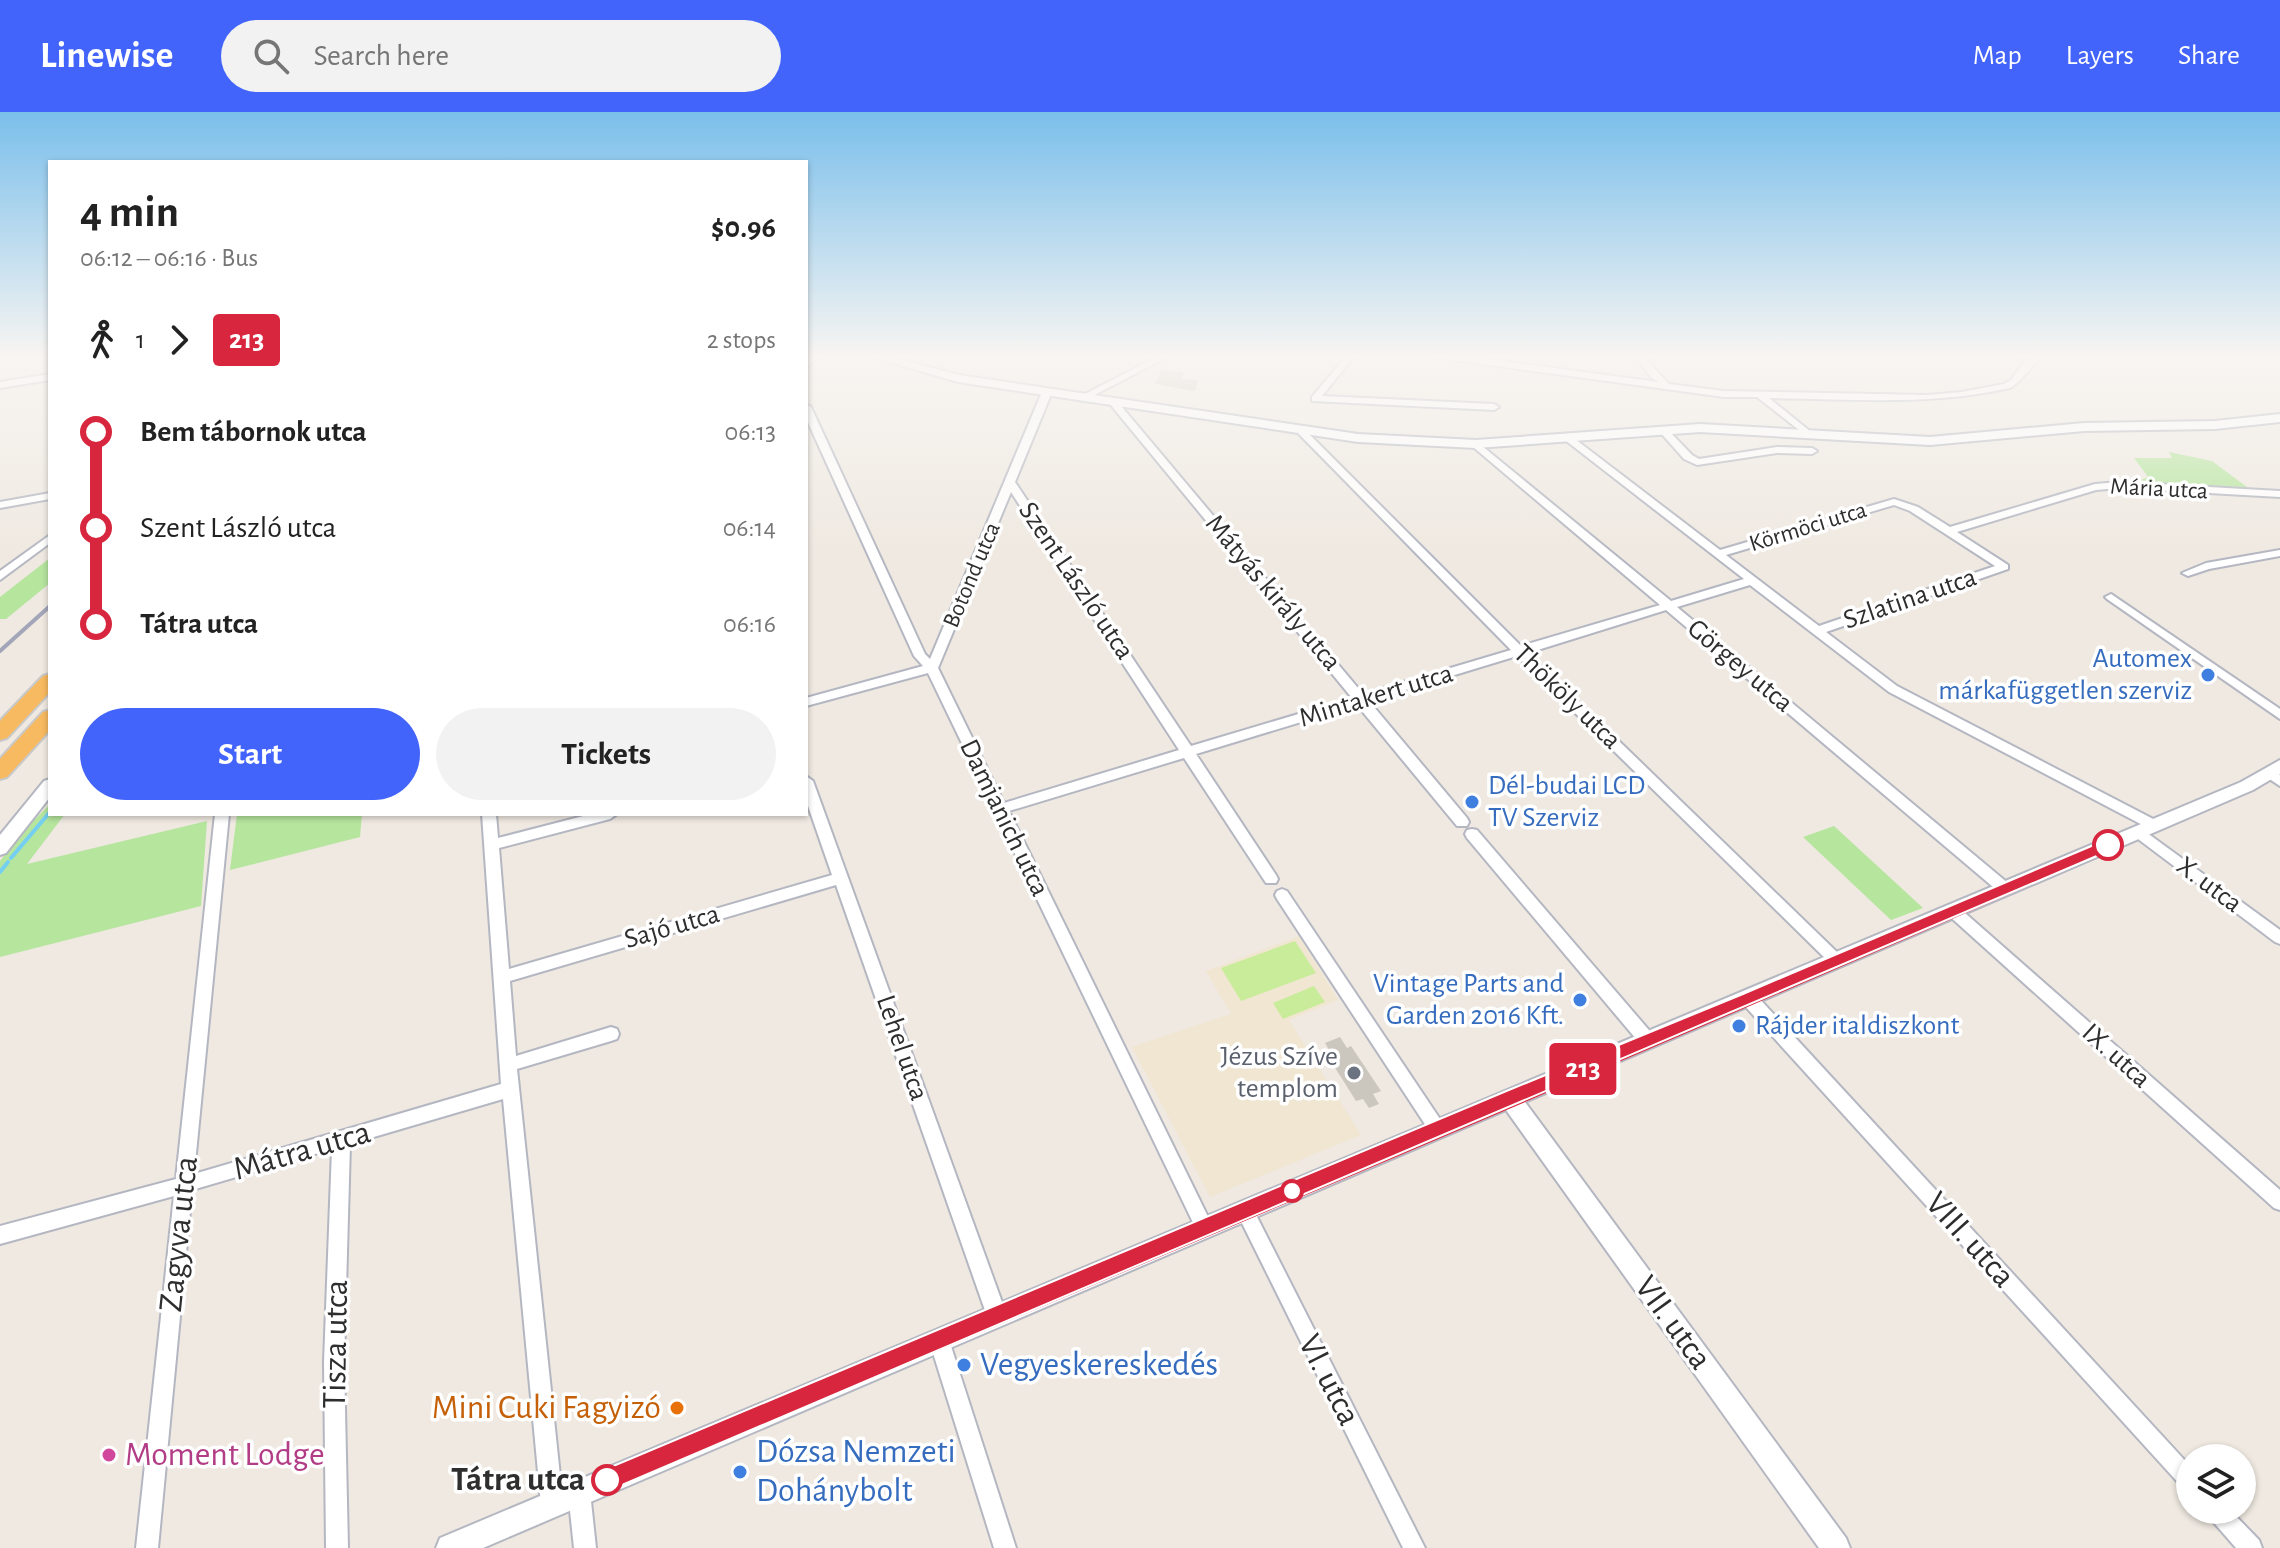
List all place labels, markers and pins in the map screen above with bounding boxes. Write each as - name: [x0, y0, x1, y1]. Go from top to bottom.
- place label: Automex márkafüggetlen szerviz: [1938, 645, 2192, 705]
- marker: Automex márkafüggetlen szerviz: [2199, 666, 2217, 684]
- place label: Dél-budai LCD TV Szerviz: [1488, 772, 1645, 832]
- marker: Dél-budai LCD TV Szerviz: [1463, 793, 1481, 811]
- unlabelled marker: [2093, 830, 2123, 860]
- place label: Vintage Parts and Garden 2016 Kft.: [1373, 970, 1564, 1030]
- marker: Vintage Parts and Garden 2016 Kft.: [1571, 991, 1589, 1009]
- place label: Rájder italdiszkont: [1755, 1012, 1959, 1040]
- marker: Rájder italdiszkont: [1730, 1017, 1748, 1035]
- place label: Jézus Szíve templom: [1220, 1043, 1338, 1103]
- marker: Jézus Szíve templom: [1345, 1064, 1363, 1082]
- unlabelled marker: [1281, 1180, 1303, 1202]
- place label: Vegyeskereskedés: [980, 1348, 1218, 1382]
- marker: Vegyeskereskedés: [955, 1356, 973, 1374]
- place label: Mini Cuki Fagyizó: [432, 1391, 661, 1425]
- marker: Mini Cuki Fagyizó: [668, 1399, 686, 1417]
- place label: Dózsa Nemzeti Dohánybolt: [756, 1435, 956, 1508]
- place label: Moment Lodge: [125, 1438, 325, 1472]
- marker: Moment Lodge: [100, 1446, 118, 1464]
- place label: Tátra utca: [451, 1463, 585, 1497]
- marker: Dózsa Nemzeti Dohánybolt: [731, 1463, 749, 1481]
- marker: Tátra utca: [592, 1465, 622, 1495]

